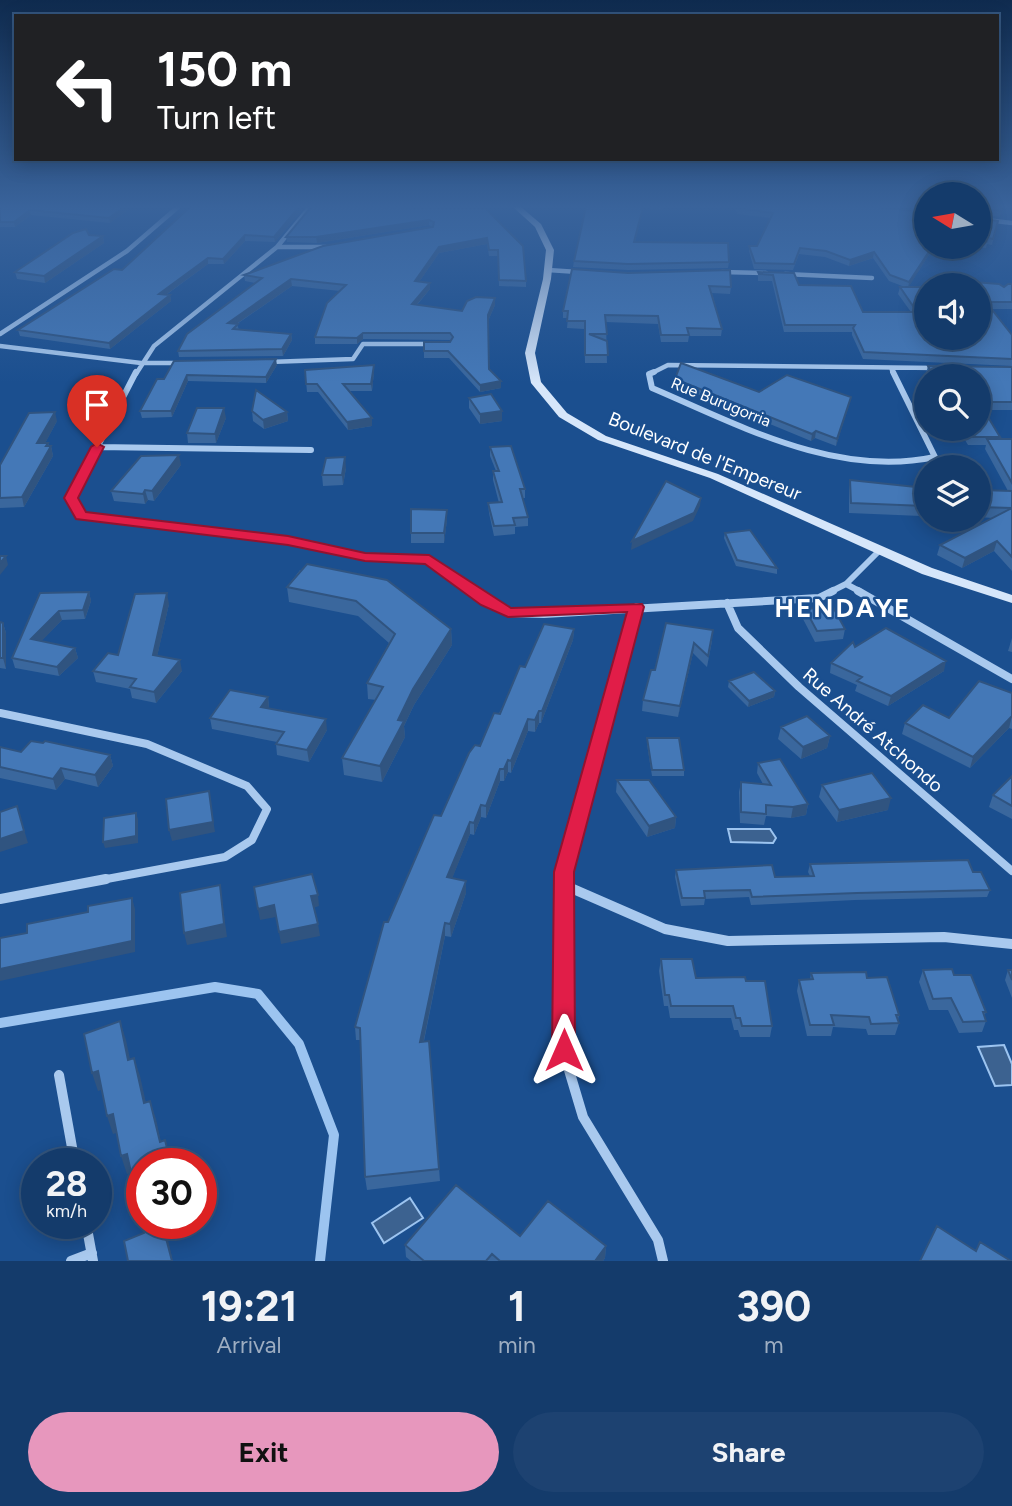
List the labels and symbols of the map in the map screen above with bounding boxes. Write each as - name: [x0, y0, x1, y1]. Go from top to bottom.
- north arrow: [914, 182, 990, 259]
- street label: Rue Burugorria: [668, 373, 774, 431]
- pin: [67, 375, 127, 447]
- street label: Boulevard de l'Empereur: [605, 407, 805, 505]
- district label: HENDAYE: [775, 592, 911, 624]
- street label: Rue André Atchondo: [798, 663, 948, 797]
- position arrow: [527, 1013, 601, 1087]
- speed limit sign: 30: [126, 1148, 217, 1239]

